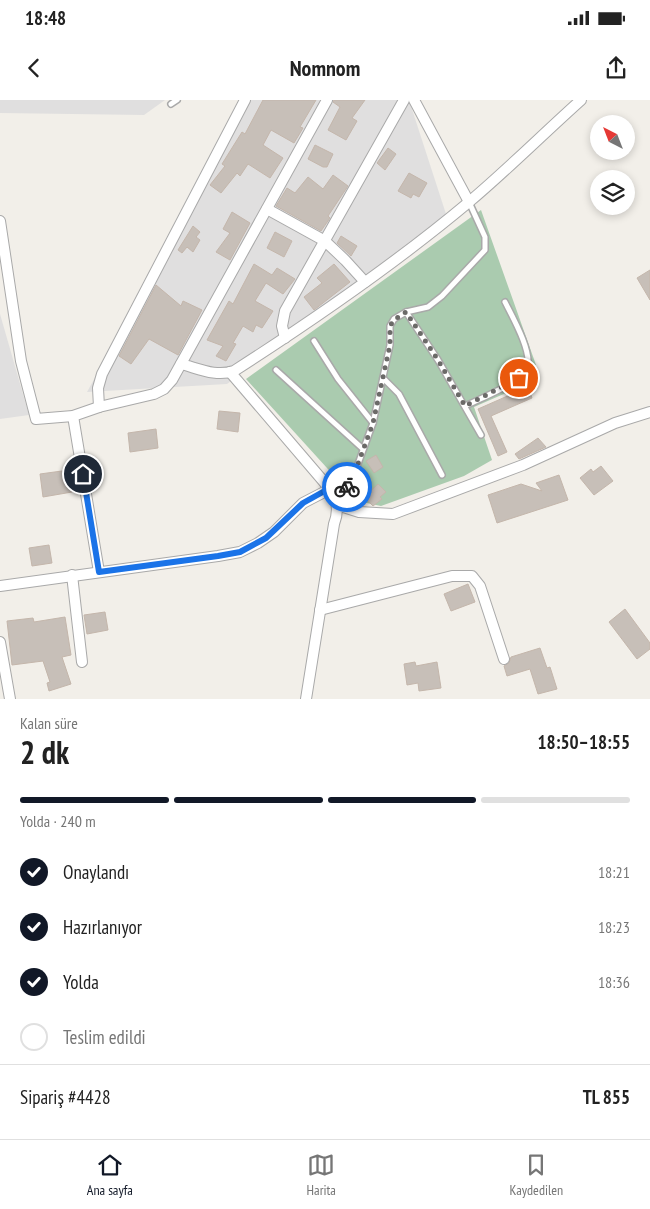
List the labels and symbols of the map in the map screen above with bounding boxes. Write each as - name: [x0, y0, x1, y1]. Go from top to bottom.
- north arrow: [590, 115, 635, 160]
- pin: [498, 357, 540, 399]
- pin: [62, 453, 104, 495]
- courier: [322, 462, 372, 512]

